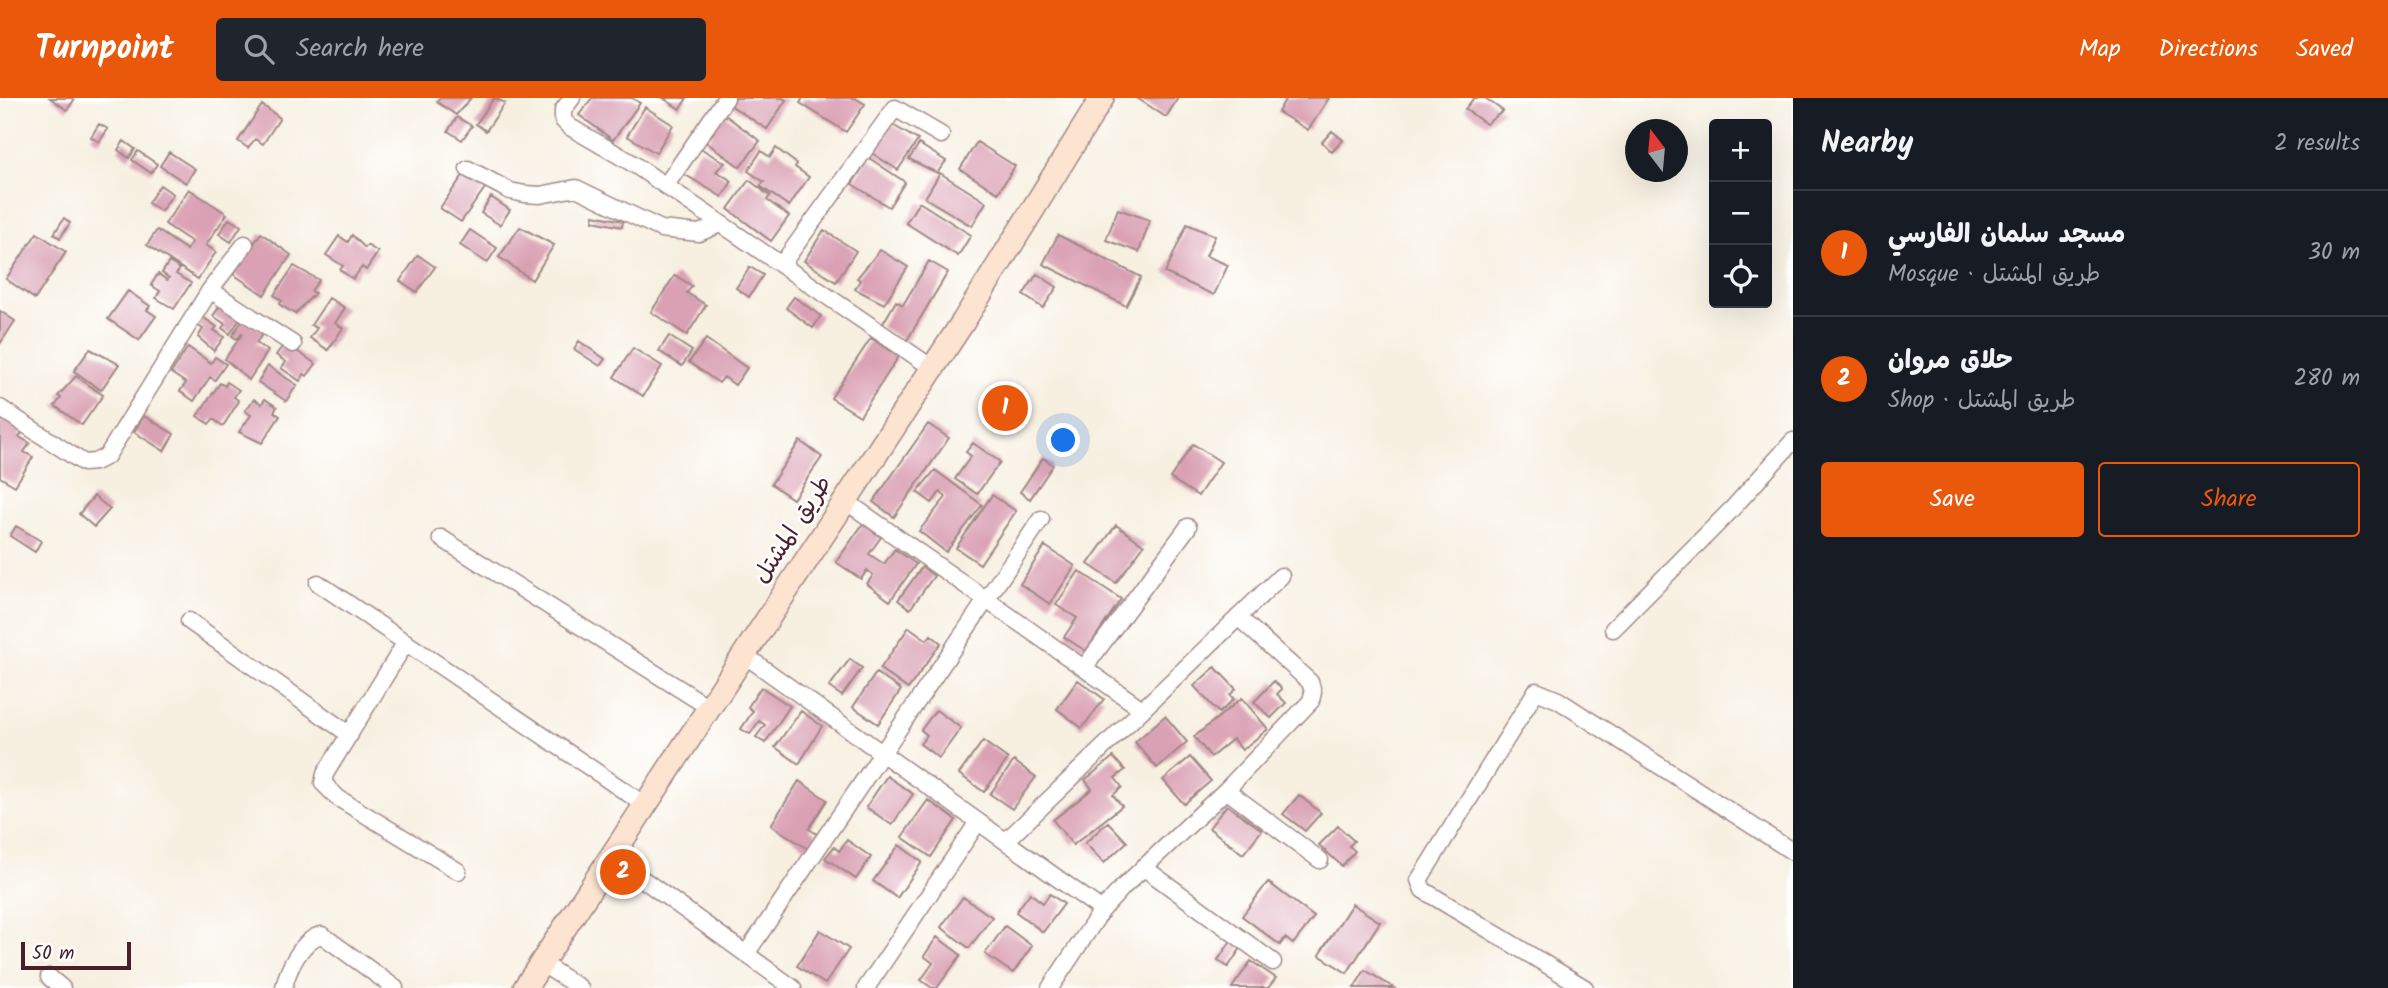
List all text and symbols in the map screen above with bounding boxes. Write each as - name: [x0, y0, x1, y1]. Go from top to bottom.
- search box: [216, 18, 706, 81]
- text: Turnpoint: [35, 23, 174, 76]
- text: Search here: [296, 28, 424, 70]
- icon: search: [240, 30, 278, 68]
- text: Map: [2079, 30, 2121, 69]
- text: Directions: [2159, 30, 2258, 69]
- text: Saved: [2296, 30, 2353, 69]
- north arrow: [1625, 119, 1688, 182]
- map controls: [1709, 119, 1772, 308]
- button: +: [1709, 119, 1772, 182]
- text: Nearby: [1821, 120, 1913, 168]
- text: 2 results: [2274, 126, 2360, 162]
- button: −: [1709, 182, 1772, 245]
- text: مسجد سلمان الفارسي: [1888, 214, 2125, 256]
- text: 1: [1841, 235, 1847, 271]
- text: 30 m: [2308, 235, 2360, 271]
- button: locate: [1709, 245, 1772, 308]
- text: Mosque · طريق المشتل: [1888, 257, 2100, 293]
- text: حلاق مروان: [1888, 340, 2013, 382]
- text: 2: [1837, 361, 1851, 397]
- text: 280 m: [2294, 361, 2360, 397]
- pin: 1: [982, 382, 1028, 434]
- text: Shop · طريق المشتل: [1888, 383, 2076, 419]
- your location: [1046, 423, 1080, 457]
- button: Save: [1821, 462, 2084, 537]
- button: Share: [2098, 462, 2360, 537]
- street label: طريق المشتل: [743, 468, 843, 592]
- pin: 2: [600, 846, 646, 898]
- scale bar: [21, 939, 131, 971]
- text: 50 m: [32, 939, 74, 969]

